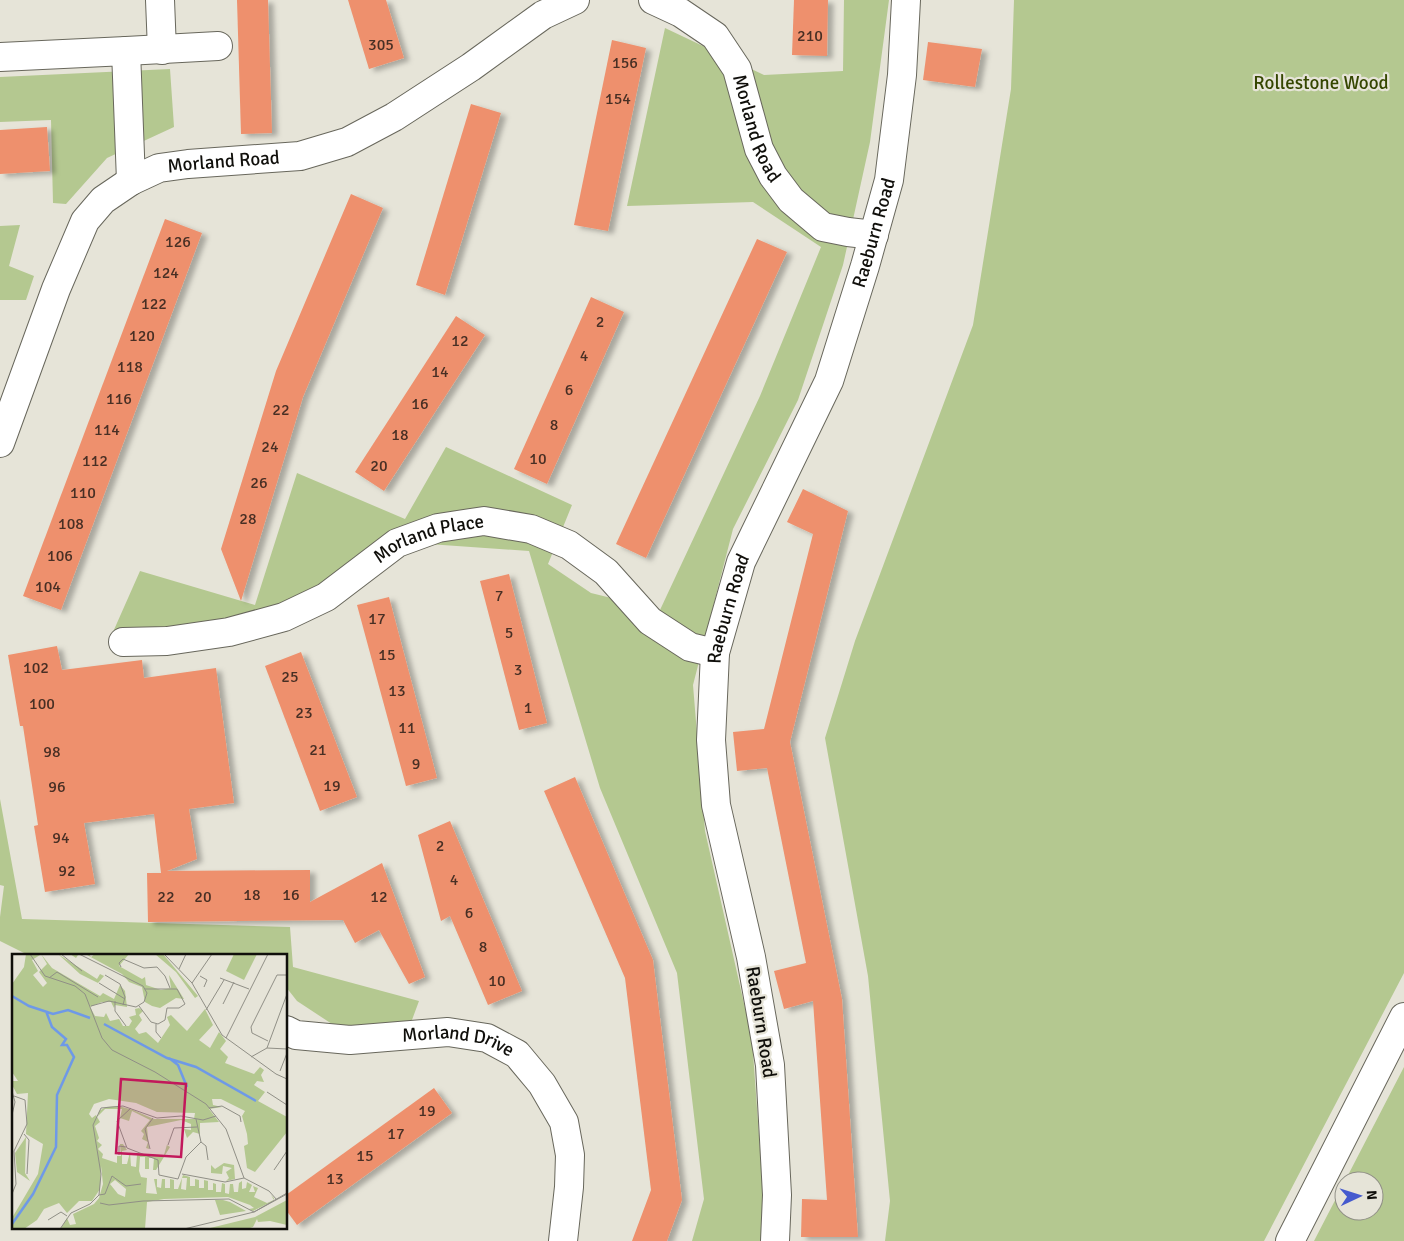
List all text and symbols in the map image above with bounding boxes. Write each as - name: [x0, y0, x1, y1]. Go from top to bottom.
- house number: 210: [797, 26, 823, 46]
- house number: 305: [368, 35, 394, 55]
- house number: 156: [612, 53, 638, 73]
- park label: Rollestone Wood: [1253, 71, 1389, 95]
- street label: Morland Road: [727, 72, 786, 188]
- house number: 154: [605, 89, 631, 109]
- street label: Morland Road: [166, 145, 281, 179]
- street label: Raeburn Road: [847, 175, 901, 291]
- house number: 126: [165, 232, 191, 252]
- house number: 124: [153, 263, 179, 283]
- house number: 122: [141, 294, 167, 314]
- house number: 2: [596, 312, 604, 332]
- house number: 120: [129, 326, 155, 346]
- house number: 12: [451, 331, 469, 351]
- house number: 4: [580, 346, 589, 366]
- house number: 118: [117, 357, 143, 377]
- house number: 14: [431, 362, 449, 382]
- house number: 6: [565, 380, 573, 400]
- house number: 116: [106, 389, 132, 409]
- house number: 16: [411, 394, 429, 414]
- house number: 22: [272, 400, 290, 420]
- house number: 8: [550, 415, 558, 435]
- house number: 114: [94, 420, 120, 440]
- house number: 18: [391, 425, 409, 445]
- house number: 24: [261, 437, 279, 457]
- house number: 10: [529, 449, 547, 469]
- house number: 112: [82, 451, 108, 471]
- house number: 20: [370, 456, 388, 476]
- house number: 26: [250, 473, 268, 493]
- house number: 110: [70, 483, 96, 503]
- house number: 28: [239, 509, 257, 529]
- street label: Morland Place: [369, 509, 485, 569]
- house number: 108: [58, 514, 84, 534]
- house number: 106: [47, 546, 73, 566]
- street label: Raeburn Road: [703, 550, 755, 664]
- house number: 104: [35, 577, 61, 597]
- house number: 7: [495, 586, 503, 606]
- house number: 17: [368, 609, 386, 629]
- house number: 5: [505, 623, 513, 643]
- house number: 15: [378, 645, 396, 665]
- house number: 102: [23, 658, 49, 678]
- house number: 3: [514, 660, 522, 680]
- house number: 25: [281, 667, 299, 687]
- house number: 13: [388, 681, 406, 701]
- house number: 100: [29, 694, 55, 714]
- house number: 1: [524, 698, 532, 718]
- house number: 23: [295, 703, 313, 723]
- house number: 11: [398, 718, 416, 738]
- house number: 21: [309, 740, 327, 760]
- house number: 98: [43, 742, 61, 762]
- house number: 9: [412, 754, 420, 774]
- house number: 19: [323, 776, 341, 796]
- house number: 96: [48, 777, 66, 797]
- house number: 94: [52, 828, 70, 848]
- house number: 2: [436, 836, 444, 856]
- house number: 92: [58, 861, 76, 881]
- house number: 4: [450, 870, 459, 890]
- house number: 18: [243, 885, 261, 905]
- house number: 16: [282, 885, 300, 905]
- house number: 22: [157, 887, 175, 907]
- house number: 20: [194, 887, 212, 907]
- house number: 12: [370, 887, 388, 907]
- house number: 6: [465, 903, 473, 923]
- house number: 8: [479, 937, 487, 957]
- inset map: [12, 954, 288, 1228]
- street label: Raeburn Road: [740, 964, 782, 1080]
- house number: 10: [488, 971, 506, 991]
- street label: Morland Drive: [401, 1020, 518, 1062]
- house number: 19: [418, 1101, 436, 1121]
- house number: 17: [387, 1124, 405, 1144]
- house number: 15: [356, 1146, 374, 1166]
- house number: 13: [326, 1169, 344, 1189]
- north arrow: [1334, 1171, 1384, 1221]
- text: N: [1363, 1190, 1380, 1201]

